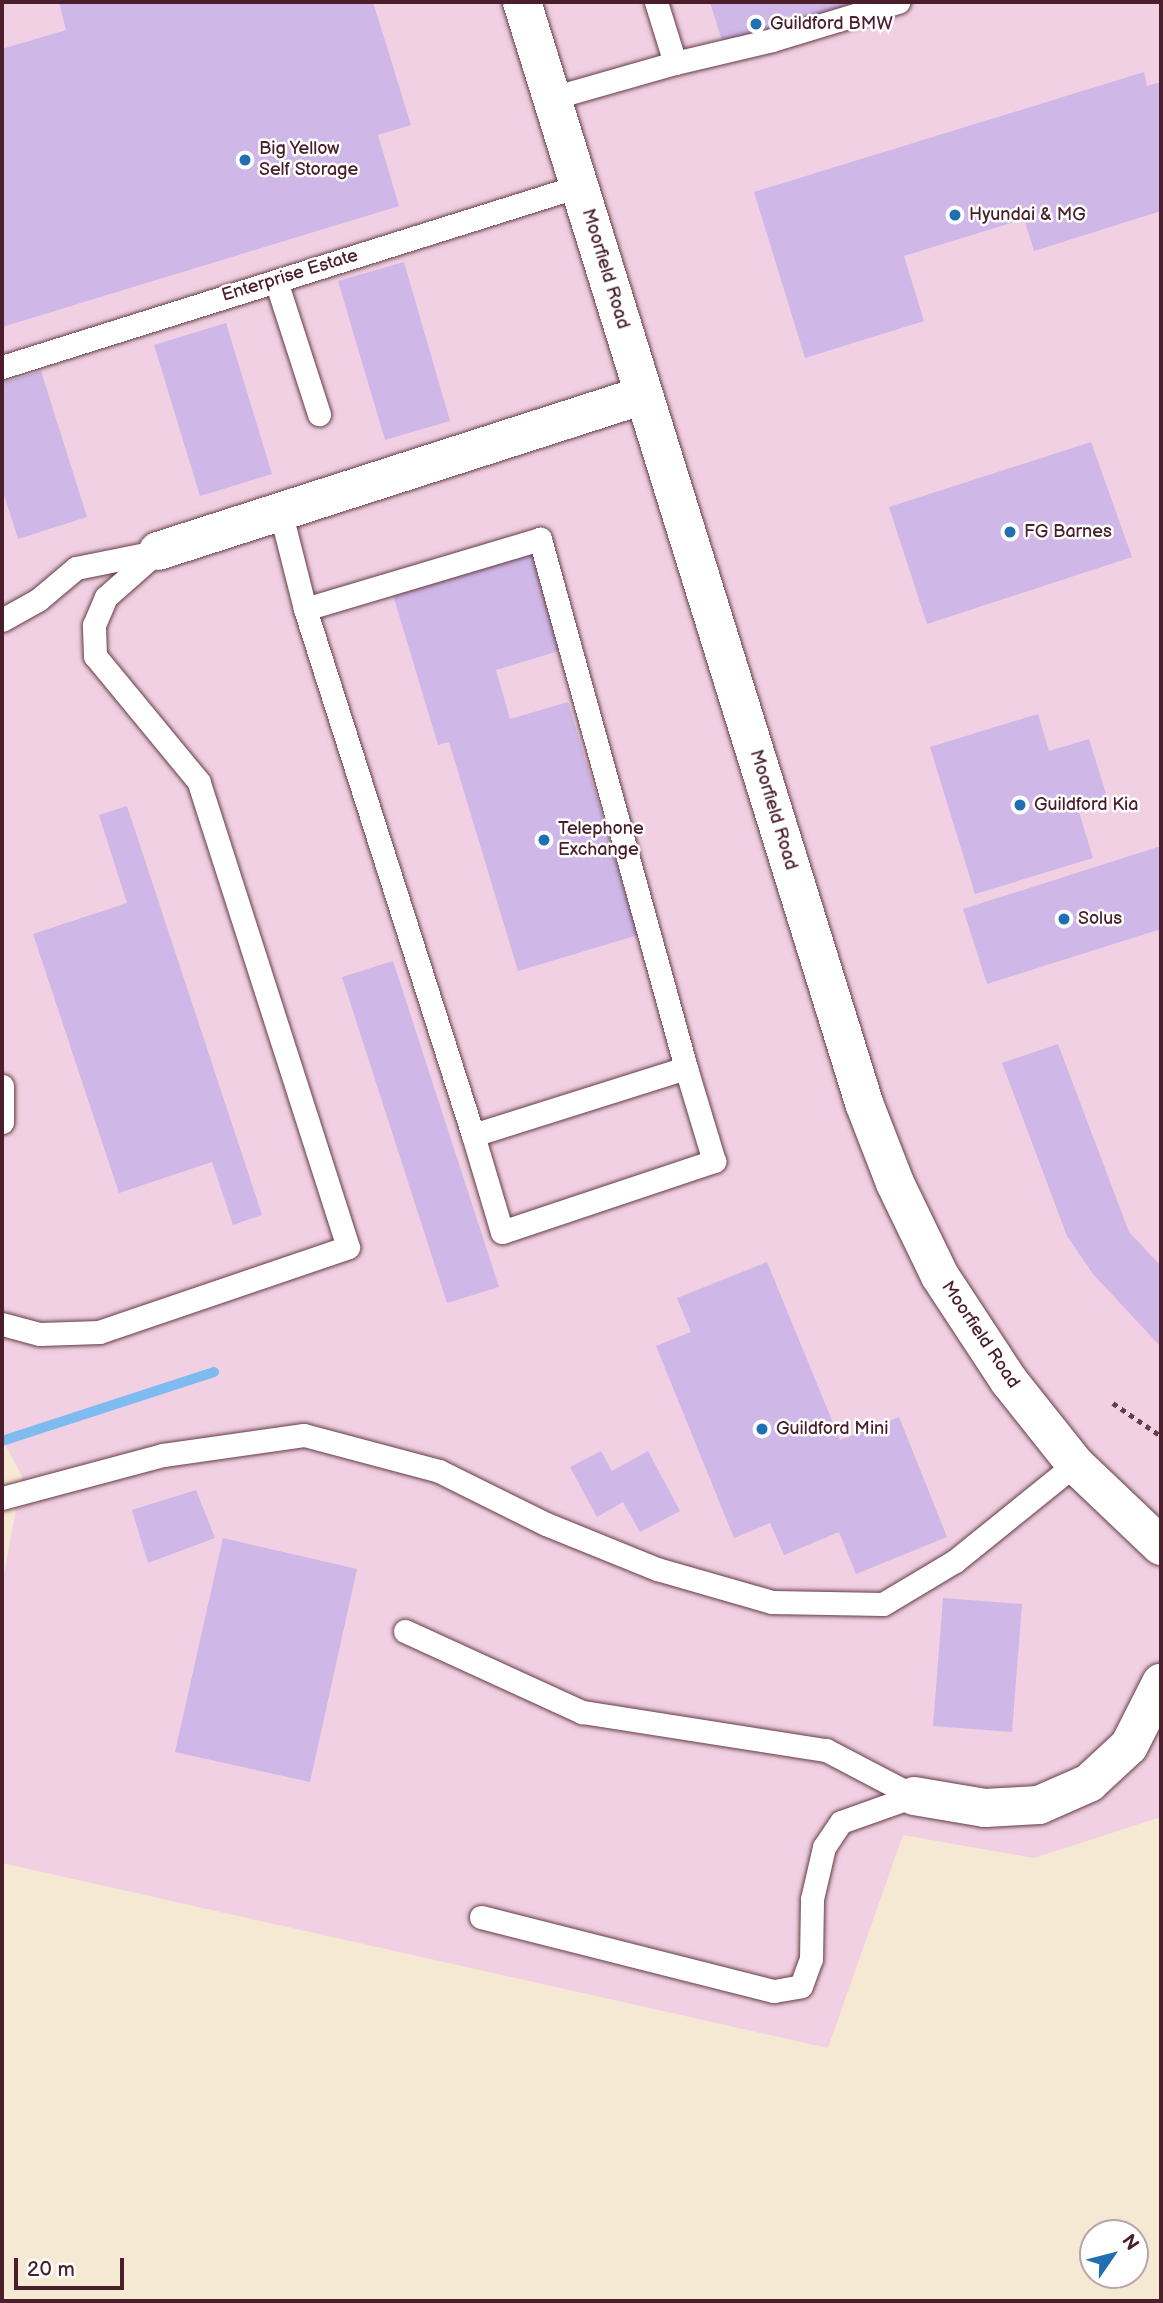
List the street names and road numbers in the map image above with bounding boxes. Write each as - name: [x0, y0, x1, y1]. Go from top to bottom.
- street label: Moorfield Road: [576, 206, 634, 332]
- street label: Enterprise Estate: [219, 245, 361, 307]
- street label: Moorfield Road: [744, 747, 802, 873]
- street label: Moorfield Road: [936, 1277, 1024, 1393]

